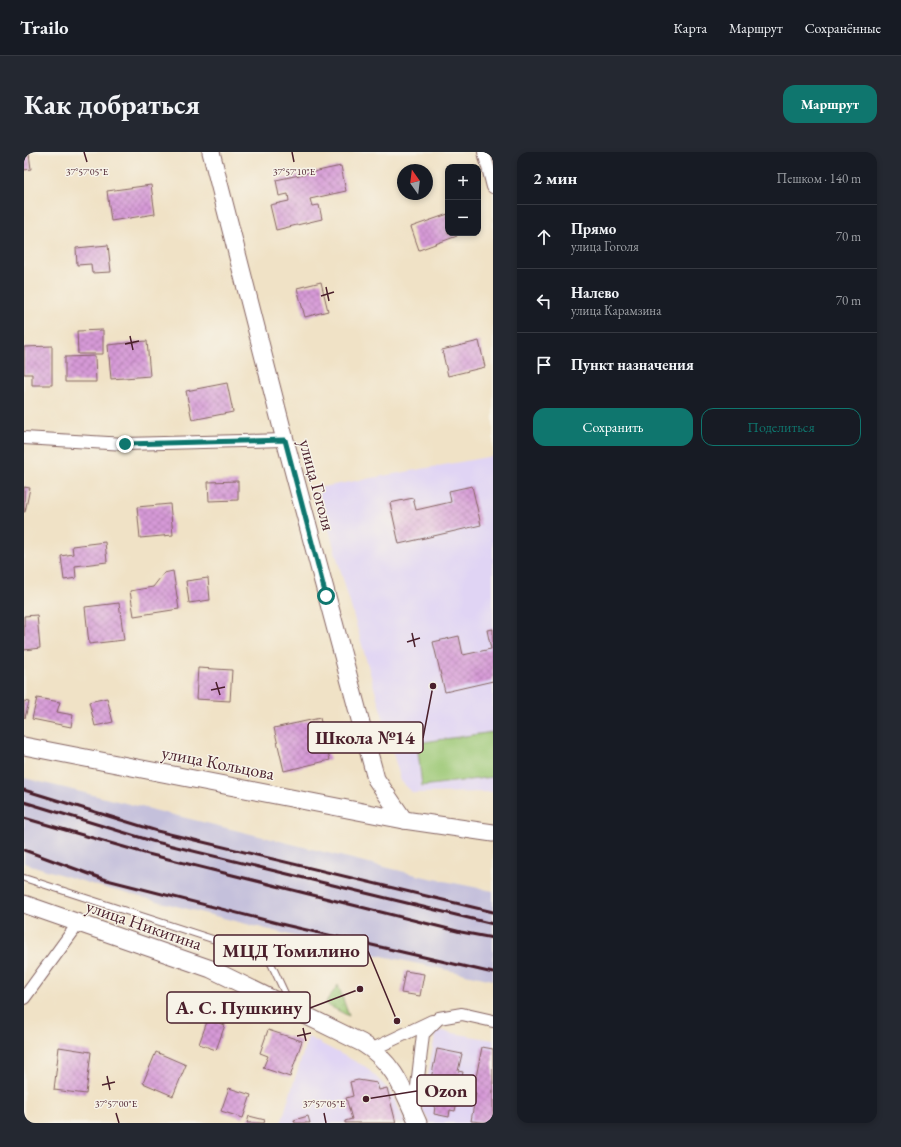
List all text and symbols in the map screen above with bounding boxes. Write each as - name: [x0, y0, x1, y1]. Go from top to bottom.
- text: Trailo: [20, 15, 69, 40]
- text: Карта: [674, 19, 707, 37]
- text: Маршрут: [729, 19, 783, 37]
- text: Сохранённые: [805, 19, 881, 37]
- button: Маршрут: [783, 85, 877, 123]
- text: Как добраться: [24, 86, 200, 122]
- north arrow: [397, 164, 433, 200]
- map controls: [445, 164, 481, 236]
- button: +: [445, 164, 481, 200]
- text: 37°57'05"E: [66, 165, 109, 178]
- text: 37°57'10"E: [273, 165, 316, 178]
- text: 2 мин: [533, 167, 577, 189]
- text: Пешком · 140 m: [777, 170, 861, 187]
- button: −: [445, 200, 481, 236]
- text: Прямо: [571, 219, 616, 238]
- icon: ahead: [533, 226, 555, 248]
- text: 70 m: [836, 228, 861, 245]
- text: улица Гоголя: [571, 238, 639, 255]
- text: Налево: [571, 283, 619, 302]
- icon: left: [533, 290, 555, 312]
- text: 70 m: [836, 292, 861, 309]
- text: улица Карамзина: [571, 302, 661, 319]
- icon: arrive: [533, 354, 555, 376]
- text: Пункт назначения: [571, 355, 694, 374]
- button: Сохранить: [533, 408, 693, 446]
- button: Поделиться: [701, 408, 861, 446]
- route end: [116, 435, 134, 453]
- street label: улица Гоголя: [294, 437, 341, 533]
- route start: [317, 587, 335, 605]
- callout: Школа №14: [308, 722, 423, 753]
- text: Школа №14: [315, 725, 416, 750]
- street label: улица Кольцова: [160, 740, 277, 785]
- street label: улица Никитина: [83, 894, 206, 955]
- callout: МЦД Томилино: [214, 935, 368, 966]
- text: МЦД Томилино: [222, 938, 360, 963]
- callout: А. С. Пушкину: [167, 992, 310, 1023]
- text: А. С. Пушкину: [175, 995, 303, 1020]
- callout: Ozon: [417, 1075, 476, 1106]
- text: Ozon: [424, 1078, 468, 1103]
- text: 37°57'00"E: [95, 1097, 138, 1110]
- text: 37°57'05"E: [303, 1097, 346, 1110]

